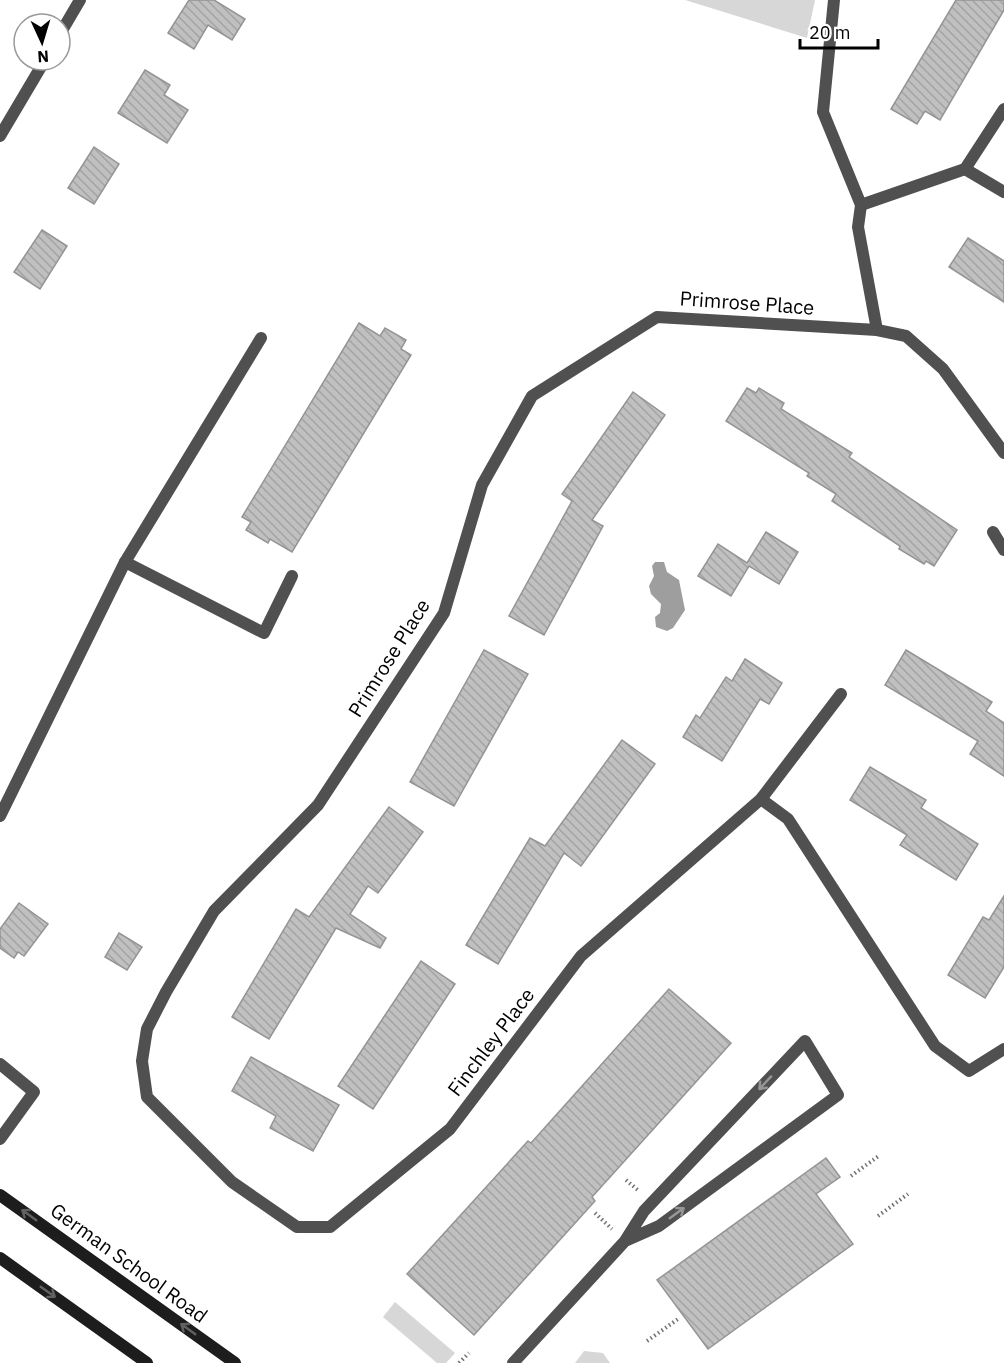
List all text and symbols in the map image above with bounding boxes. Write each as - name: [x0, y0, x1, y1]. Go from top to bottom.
- north arrow: [12, 12, 72, 72]
- scale bar: [800, 12, 878, 50]
- text: 20 m: [809, 21, 851, 44]
- text: N: [37, 47, 50, 67]
- street label: Primrose Place: [679, 284, 815, 321]
- street label: Primrose Place: [341, 593, 436, 722]
- street label: Finchley Place: [441, 982, 540, 1101]
- one-way arrow: [757, 1076, 772, 1091]
- street label: German School Road: [45, 1196, 213, 1329]
- one-way arrow: [668, 1207, 684, 1220]
- one-way arrow: [22, 1209, 38, 1222]
- one-way arrow: [39, 1286, 55, 1298]
- one-way arrow: [180, 1323, 196, 1335]

